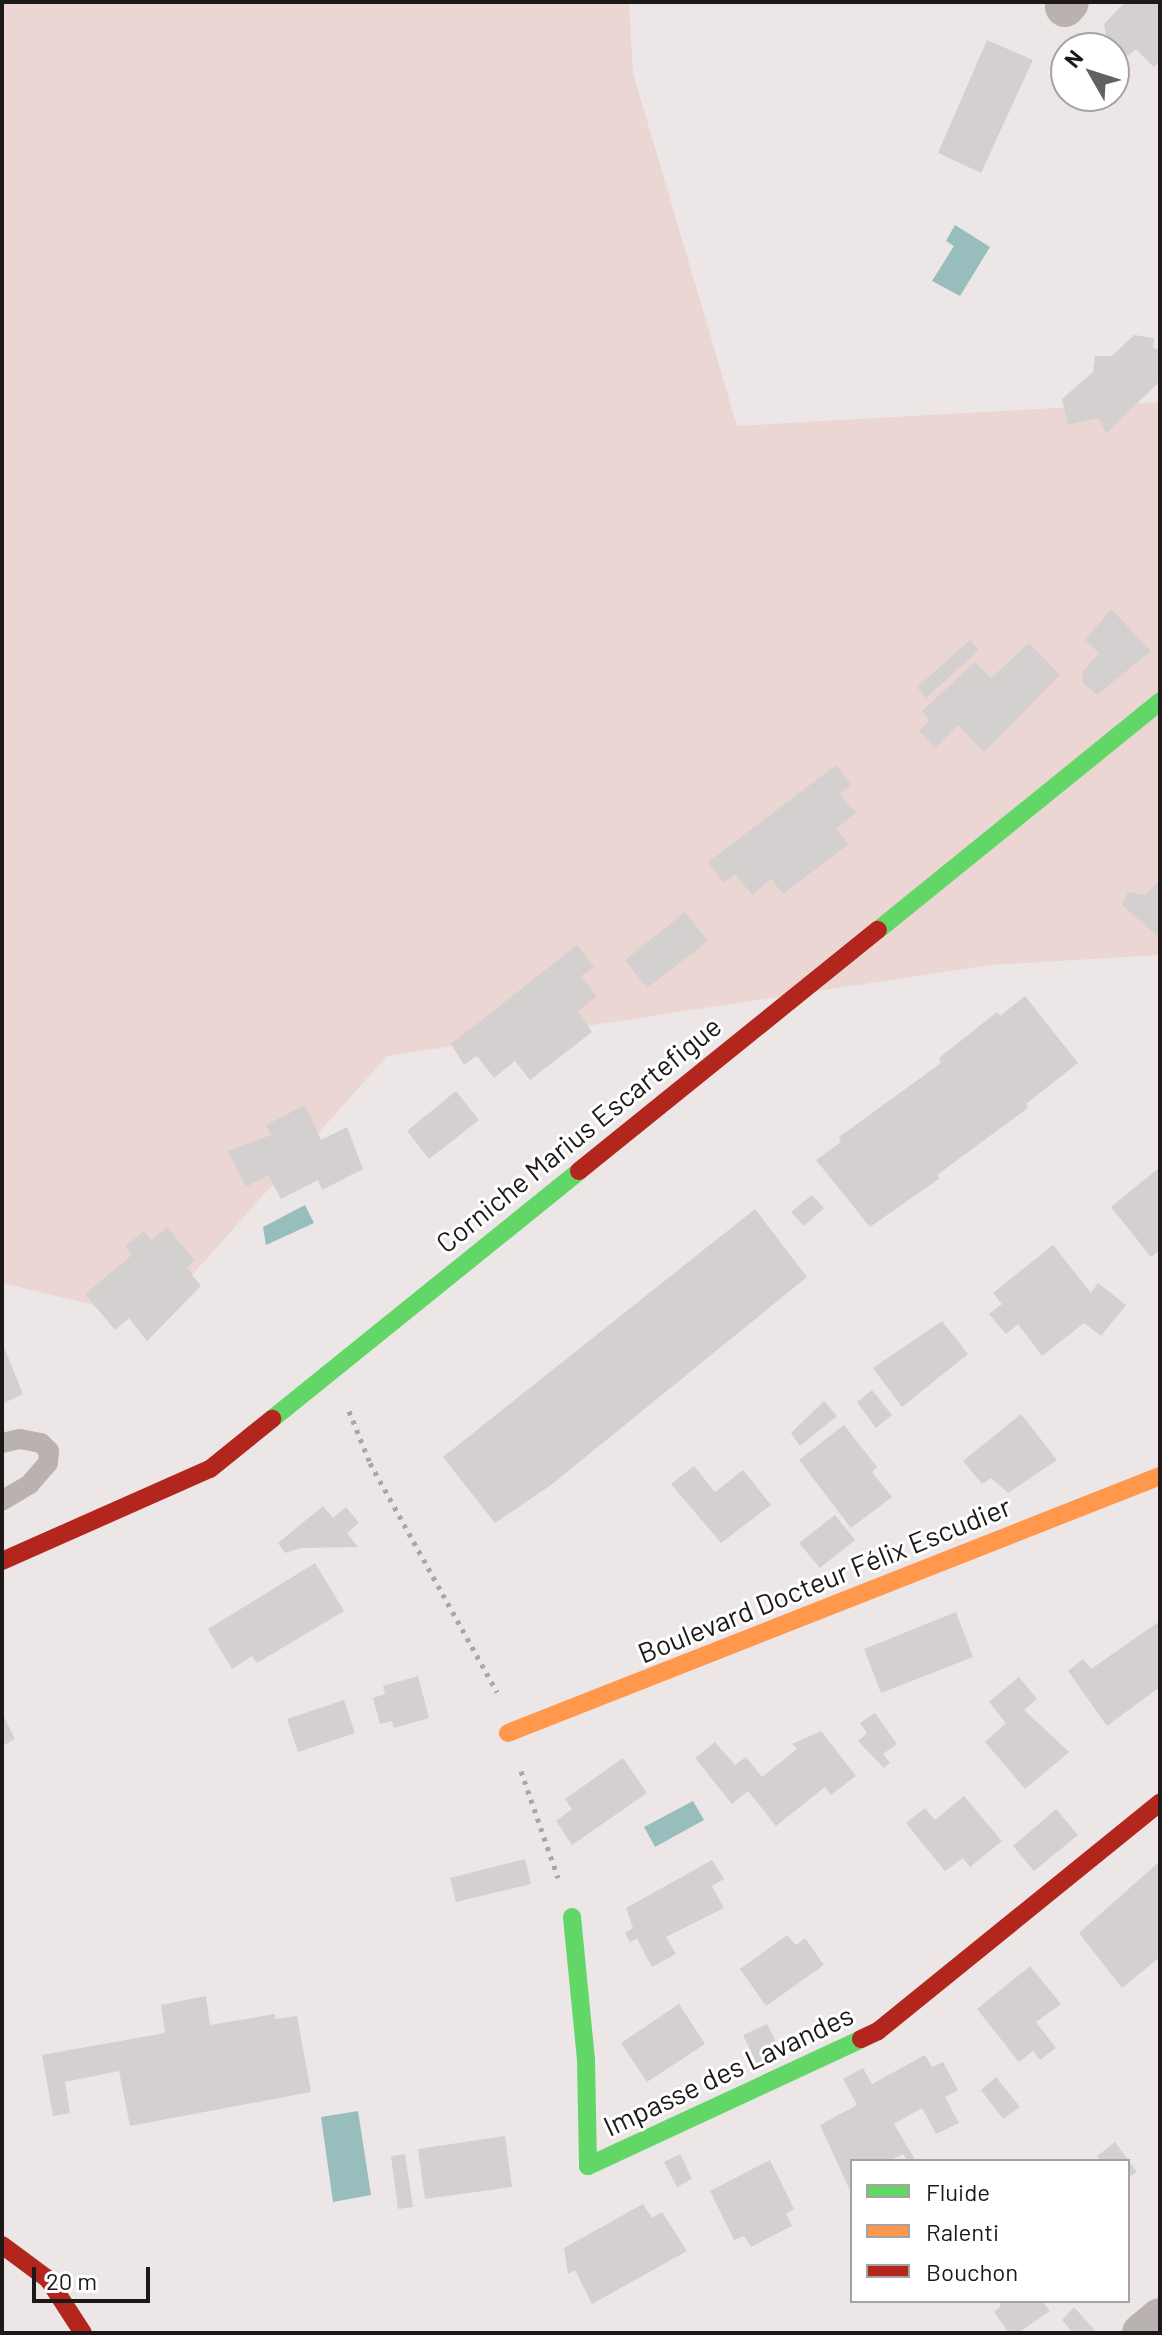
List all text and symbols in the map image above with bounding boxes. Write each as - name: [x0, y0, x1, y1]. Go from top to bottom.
- north arrow: [1050, 32, 1130, 112]
- text: N: [1058, 44, 1088, 72]
- street label: Corniche Marius Escartefigue: [429, 1009, 727, 1259]
- street label: Boulevard Docteur Félix Escudier: [633, 1489, 1015, 1669]
- street label: Impasse des Lavandes: [598, 1997, 858, 2143]
- legend: [850, 2159, 1130, 2303]
- text: Fluide: [926, 2177, 990, 2206]
- text: Ralenti: [926, 2217, 999, 2246]
- scale bar: [36, 2251, 154, 2301]
- text: Bouchon: [926, 2257, 1018, 2286]
- text: 20 m: [46, 2266, 97, 2295]

